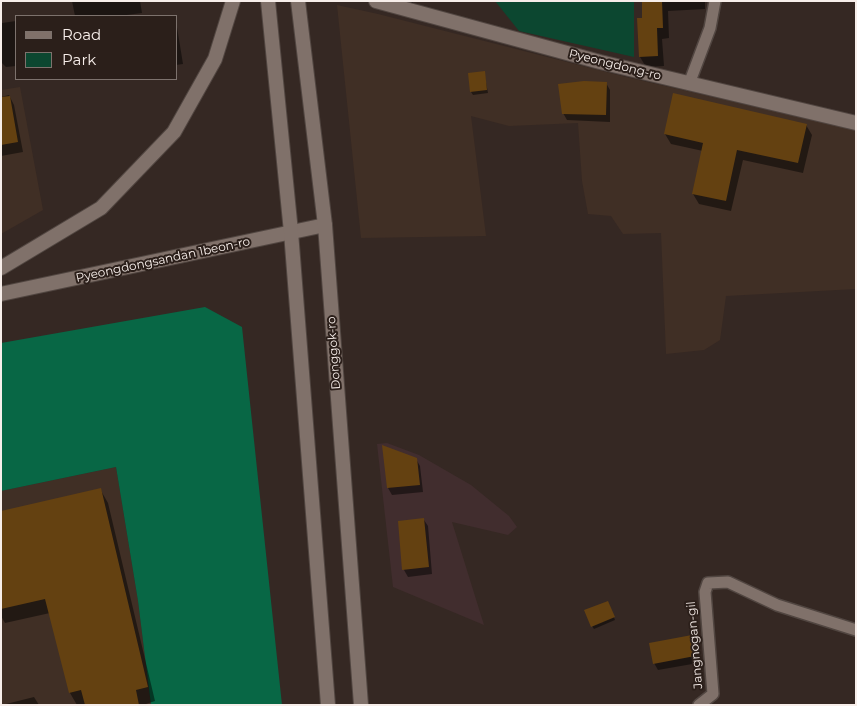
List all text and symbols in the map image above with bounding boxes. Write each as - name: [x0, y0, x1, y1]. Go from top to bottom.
- legend: [15, 15, 178, 80]
- text: Road: [62, 25, 101, 44]
- street label: Pyeongdong-ro: [567, 47, 663, 83]
- text: Park: [62, 50, 96, 69]
- street label: Pyeongdongsandan 1beon-ro: [75, 234, 251, 286]
- street label: Donggok-ro: [324, 316, 344, 390]
- street label: Jangnogan-gil: [684, 601, 706, 689]

